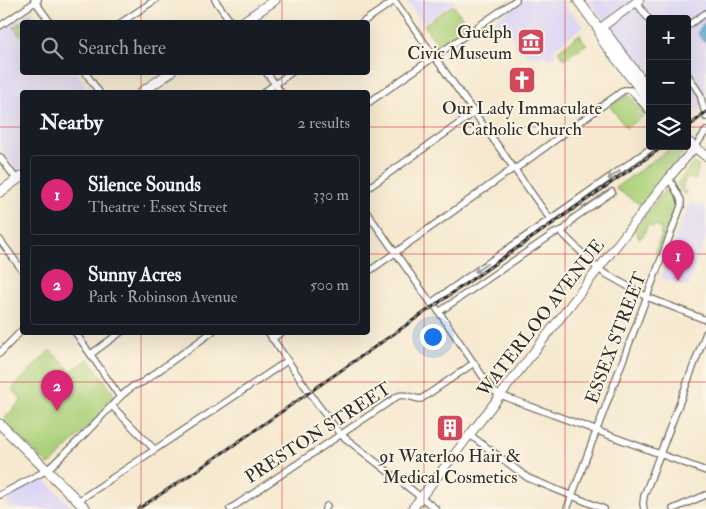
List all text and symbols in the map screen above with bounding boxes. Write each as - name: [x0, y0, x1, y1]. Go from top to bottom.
- map controls: [646, 15, 691, 150]
- button: +: [646, 15, 691, 60]
- search box: [20, 20, 370, 75]
- place label: Guelph Civic Museum: [407, 21, 513, 65]
- museum icon: Guelph Civic Museum: [516, 27, 546, 57]
- icon: search: [38, 34, 66, 62]
- text: Search here: [78, 36, 166, 60]
- button: −: [646, 60, 691, 105]
- church icon: Our Lady Immaculate Catholic Church: [507, 65, 537, 95]
- place label: Our Lady Immaculate Catholic Church: [442, 97, 602, 141]
- button: layers: [646, 105, 691, 150]
- text: Nearby: [40, 109, 103, 136]
- text: 2 results: [297, 113, 350, 133]
- one-way arrow: [607, 170, 621, 180]
- text: Silence Sounds: [88, 173, 201, 197]
- text: 1: [54, 185, 60, 205]
- text: 330 m: [313, 185, 349, 205]
- text: Theatre · Essex Street: [88, 197, 227, 217]
- street label: WATERLOO AVENUE: [472, 235, 610, 402]
- pin: 1: [662, 240, 694, 281]
- text: Sunny Acres: [88, 263, 181, 287]
- one-way arrow: [474, 263, 488, 273]
- street label: ESSEX STREET: [580, 268, 652, 407]
- text: 2: [53, 275, 61, 295]
- text: 500 m: [310, 275, 349, 295]
- text: Park · Robinson Avenue: [88, 287, 237, 307]
- your location: [420, 324, 446, 350]
- pin: 2: [41, 370, 73, 411]
- street label: PRESTON STREET: [241, 377, 396, 489]
- building icon: 91 Waterloo Hair & Medical Cosmetics: [435, 413, 465, 443]
- place label: 91 Waterloo Hair & Medical Cosmetics: [377, 445, 521, 489]

